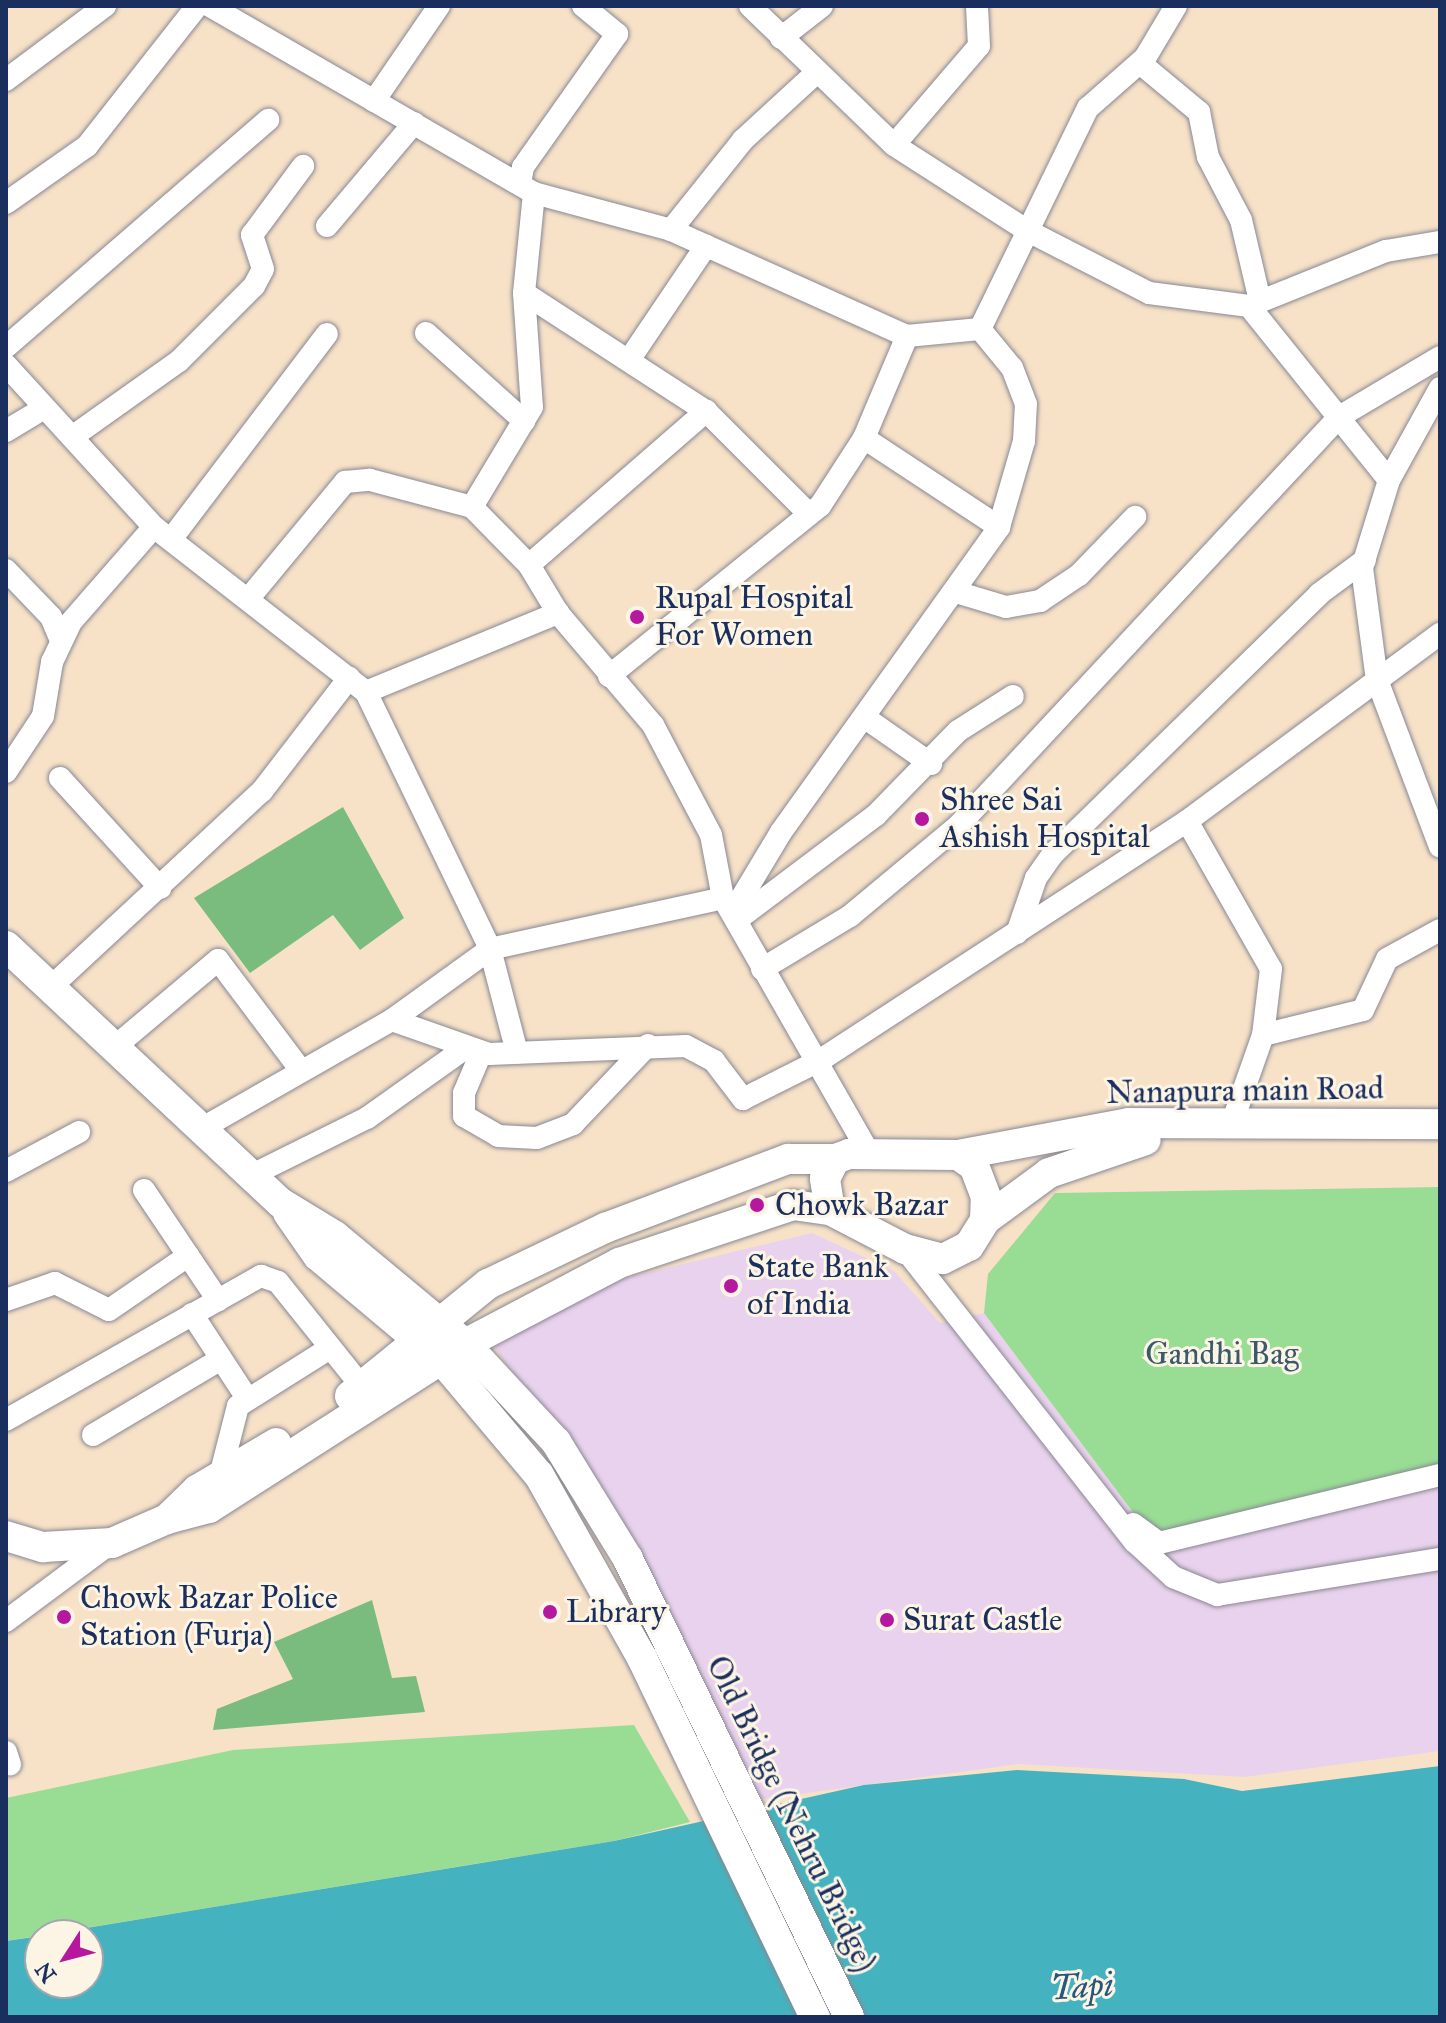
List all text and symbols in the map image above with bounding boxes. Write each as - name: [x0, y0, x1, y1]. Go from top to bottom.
- place label: Rupal Hospital For Women: [655, 580, 853, 655]
- marker: Rupal Hospital For Women: [626, 606, 648, 628]
- place label: Shree Sai Ashish Hospital: [940, 782, 1150, 857]
- marker: Shree Sai Ashish Hospital: [911, 808, 933, 830]
- street label: Nanapura main Road: [1106, 1069, 1384, 1113]
- place label: Chowk Bazar: [775, 1186, 948, 1224]
- marker: Chowk Bazar: [746, 1194, 768, 1216]
- place label: State Bank of India: [747, 1249, 889, 1324]
- marker: State Bank of India: [722, 1277, 740, 1295]
- park label: Gandhi Bag: [1145, 1335, 1299, 1373]
- place label: Chowk Bazar Police Station (Furja): [80, 1580, 338, 1655]
- place label: Library: [566, 1593, 666, 1631]
- place label: Surat Castle: [903, 1601, 1062, 1639]
- marker: Library: [541, 1603, 559, 1621]
- marker: Chowk Bazar Police Station (Furja): [55, 1608, 73, 1626]
- marker: Surat Castle: [878, 1611, 896, 1629]
- street label: Old Bridge (Nehru Bridge): [698, 1650, 884, 1978]
- north arrow: [24, 1919, 104, 1999]
- text: N: [29, 1957, 62, 1988]
- water label: Tapi: [1049, 1963, 1115, 2009]

